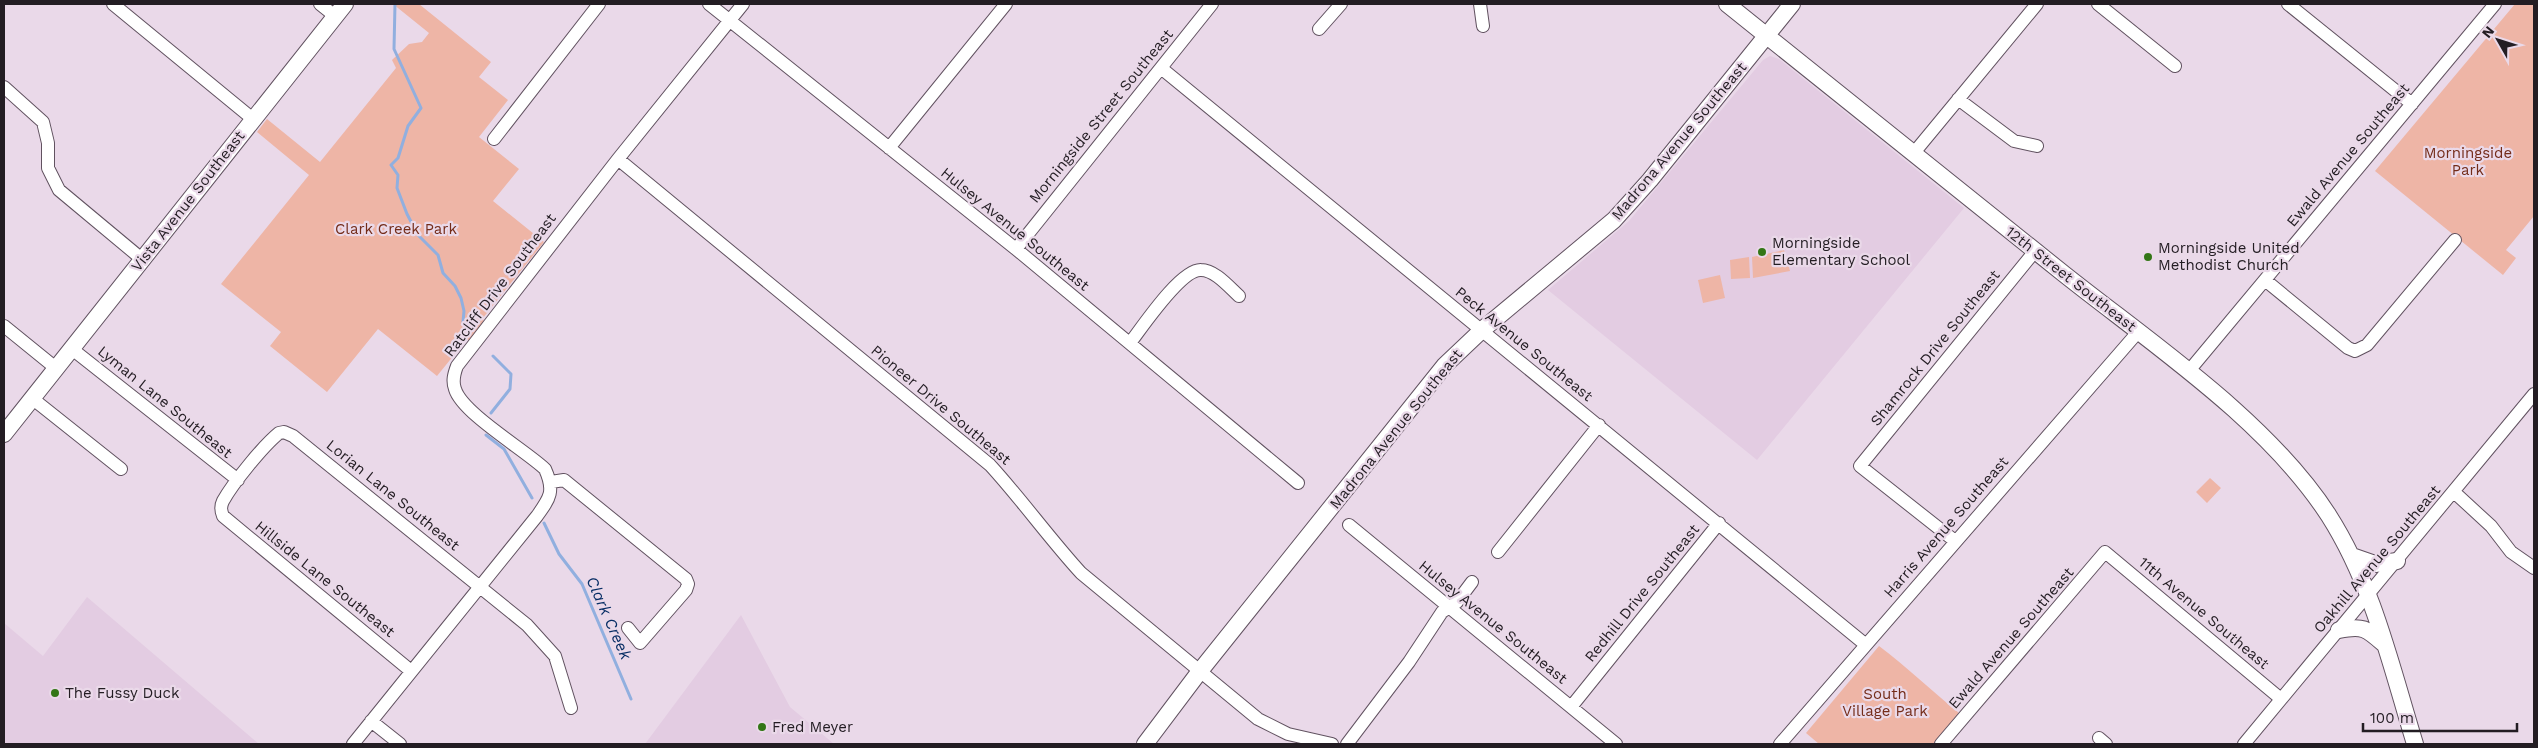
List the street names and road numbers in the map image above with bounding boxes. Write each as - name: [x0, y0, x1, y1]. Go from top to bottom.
- street label: Morningside Street Southeast: [1025, 25, 1177, 207]
- street label: Madrona Avenue Southeast: [1608, 58, 1751, 224]
- street label: Ewald Avenue Southeast: [2283, 79, 2414, 230]
- street label: Vista Avenue Southeast: [127, 127, 249, 275]
- street label: Hulsey Avenue Southeast: [937, 164, 1093, 295]
- street label: Ratcliff Drive Southeast: [440, 209, 560, 360]
- street label: 12th Street Southeast: [2002, 223, 2140, 336]
- street label: Shamrock Drive Southeast: [1867, 266, 2004, 430]
- street label: Peck Avenue Southeast: [1452, 283, 1597, 405]
- street label: Pioneer Drive Southeast: [867, 341, 1015, 469]
- street label: Lyman Lane Southeast: [94, 342, 236, 462]
- street label: Madrona Avenue Southeast: [1326, 345, 1466, 513]
- street label: Lorian Lane Southeast: [323, 436, 464, 555]
- street label: Harris Avenue Southeast: [1880, 452, 2013, 601]
- street label: Oakhill Avenue Southeast: [2310, 481, 2445, 637]
- street label: Hillside Lane Southeast: [252, 517, 399, 641]
- street label: Redhill Drive Southeast: [1581, 520, 1704, 666]
- street label: 11th Avenue Southeast: [2135, 553, 2273, 673]
- street label: Hulsey Avenue Southeast: [1415, 557, 1571, 688]
- street label: Ewald Avenue Southeast: [1945, 563, 2078, 712]

